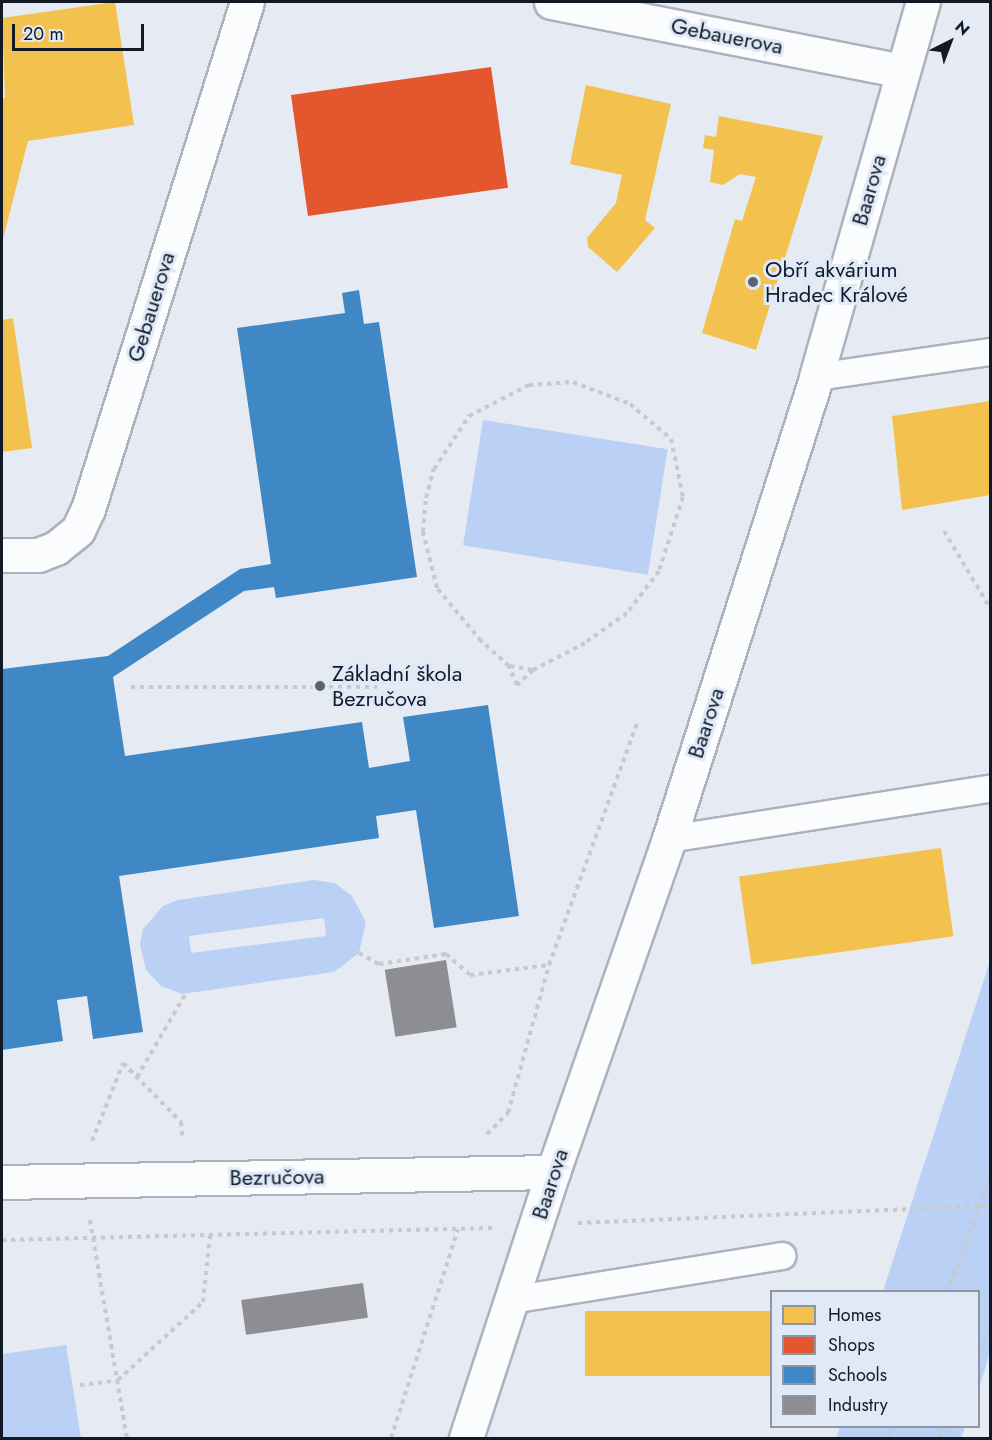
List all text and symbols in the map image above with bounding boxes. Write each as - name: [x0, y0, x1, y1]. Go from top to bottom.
- scale bar: [15, 12, 147, 50]
- street label: Gebauerova: [669, 12, 785, 60]
- north arrow: [920, 12, 980, 72]
- text: N: [950, 15, 975, 41]
- text: 20 m: [23, 21, 63, 47]
- street label: Baarova: [846, 151, 892, 229]
- street label: Gebauerova: [122, 249, 180, 365]
- place label: Obří akvárium Hradec Králové: [765, 256, 908, 308]
- marker: Obří akvárium Hradec Králové: [746, 275, 760, 289]
- place label: Základní škola Bezručova: [332, 660, 462, 712]
- marker: Základní škola Bezručova: [313, 679, 327, 693]
- street label: Baarova: [682, 684, 730, 762]
- street label: Baarova: [526, 1145, 574, 1223]
- street label: Bezručova: [229, 1163, 325, 1191]
- legend: [770, 1290, 980, 1428]
- text: Homes: [828, 1302, 881, 1328]
- text: Shops: [828, 1332, 875, 1358]
- text: Schools: [828, 1362, 887, 1388]
- text: Industry: [828, 1392, 888, 1418]

